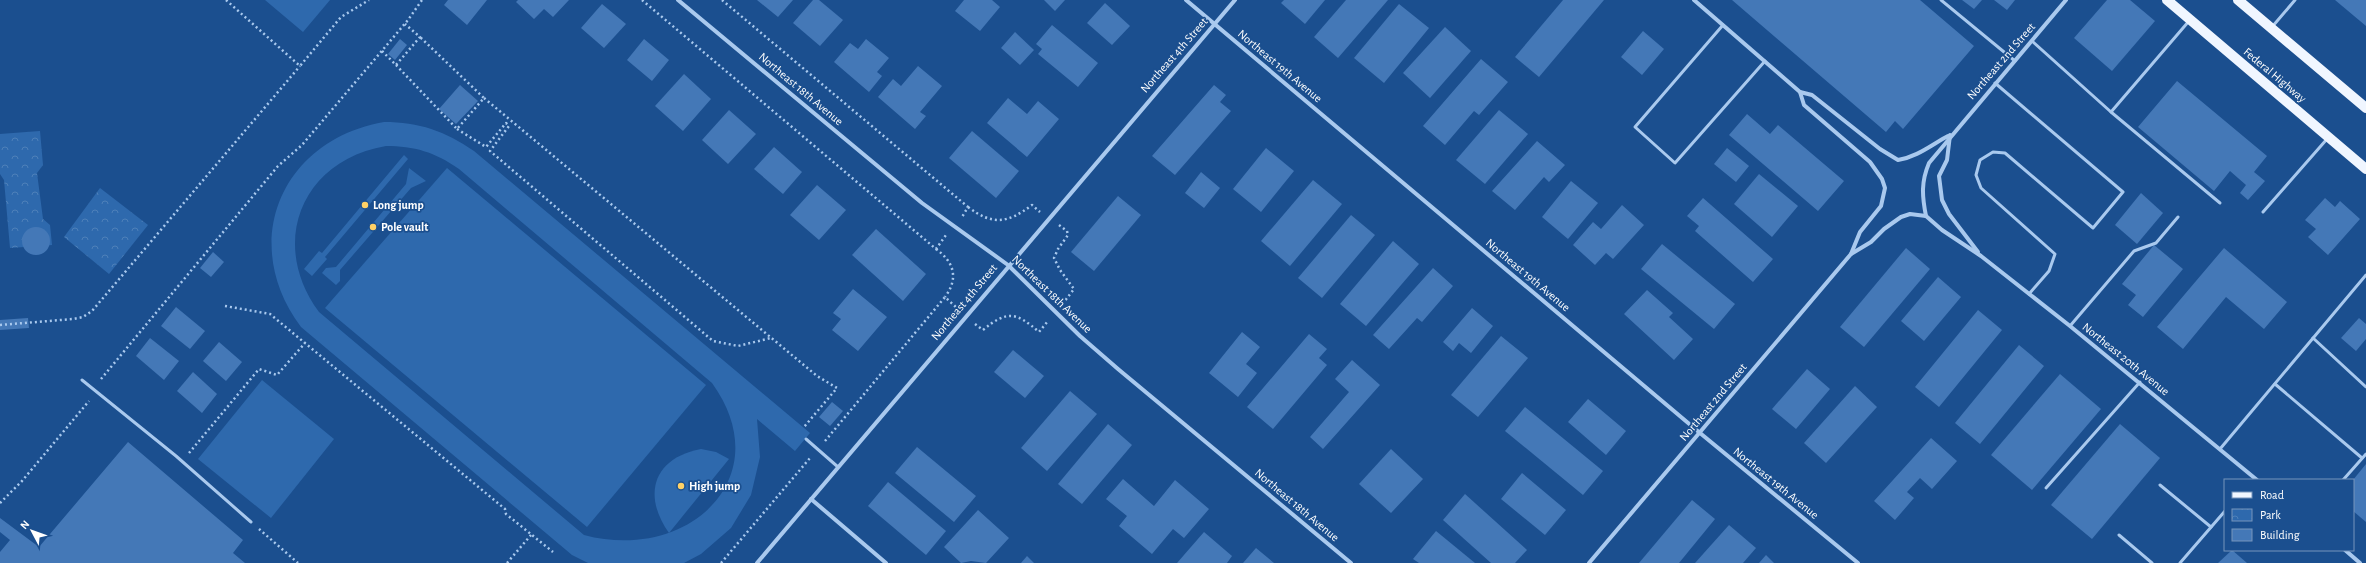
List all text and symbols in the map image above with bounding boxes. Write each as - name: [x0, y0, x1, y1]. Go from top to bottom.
- street label: Northeast 4th Street: [1138, 15, 1210, 95]
- street label: Northeast 2nd Street: [1965, 20, 2037, 102]
- street label: Northeast 19th Avenue: [1236, 27, 1324, 105]
- street label: Federal Highway: [2241, 45, 2309, 105]
- street label: Northeast 18th Avenue: [757, 50, 845, 128]
- place label: Long jump: [373, 199, 424, 212]
- marker: Long jump: [360, 200, 370, 210]
- place label: Pole vault: [381, 221, 428, 233]
- marker: Pole vault: [368, 222, 378, 232]
- street label: Northeast 19th Avenue: [1484, 236, 1572, 314]
- street label: Northeast 18th Avenue: [1010, 253, 1094, 335]
- street label: Northeast 4th Street: [929, 262, 999, 342]
- street label: Northeast 20th Avenue: [2080, 320, 2172, 398]
- street label: Northeast 2nd Street: [1677, 361, 1749, 443]
- street label: Northeast 19th Avenue: [1731, 445, 1821, 521]
- street label: Northeast 18th Avenue: [1253, 466, 1341, 544]
- legend: [2224, 479, 2354, 551]
- place label: High jump: [689, 480, 740, 493]
- marker: High jump: [676, 481, 686, 491]
- text: Road: [2260, 489, 2284, 501]
- text: Park: [2260, 509, 2281, 521]
- north arrow: [12, 511, 52, 551]
- text: N: [18, 518, 31, 531]
- text: Building: [2260, 529, 2300, 541]

